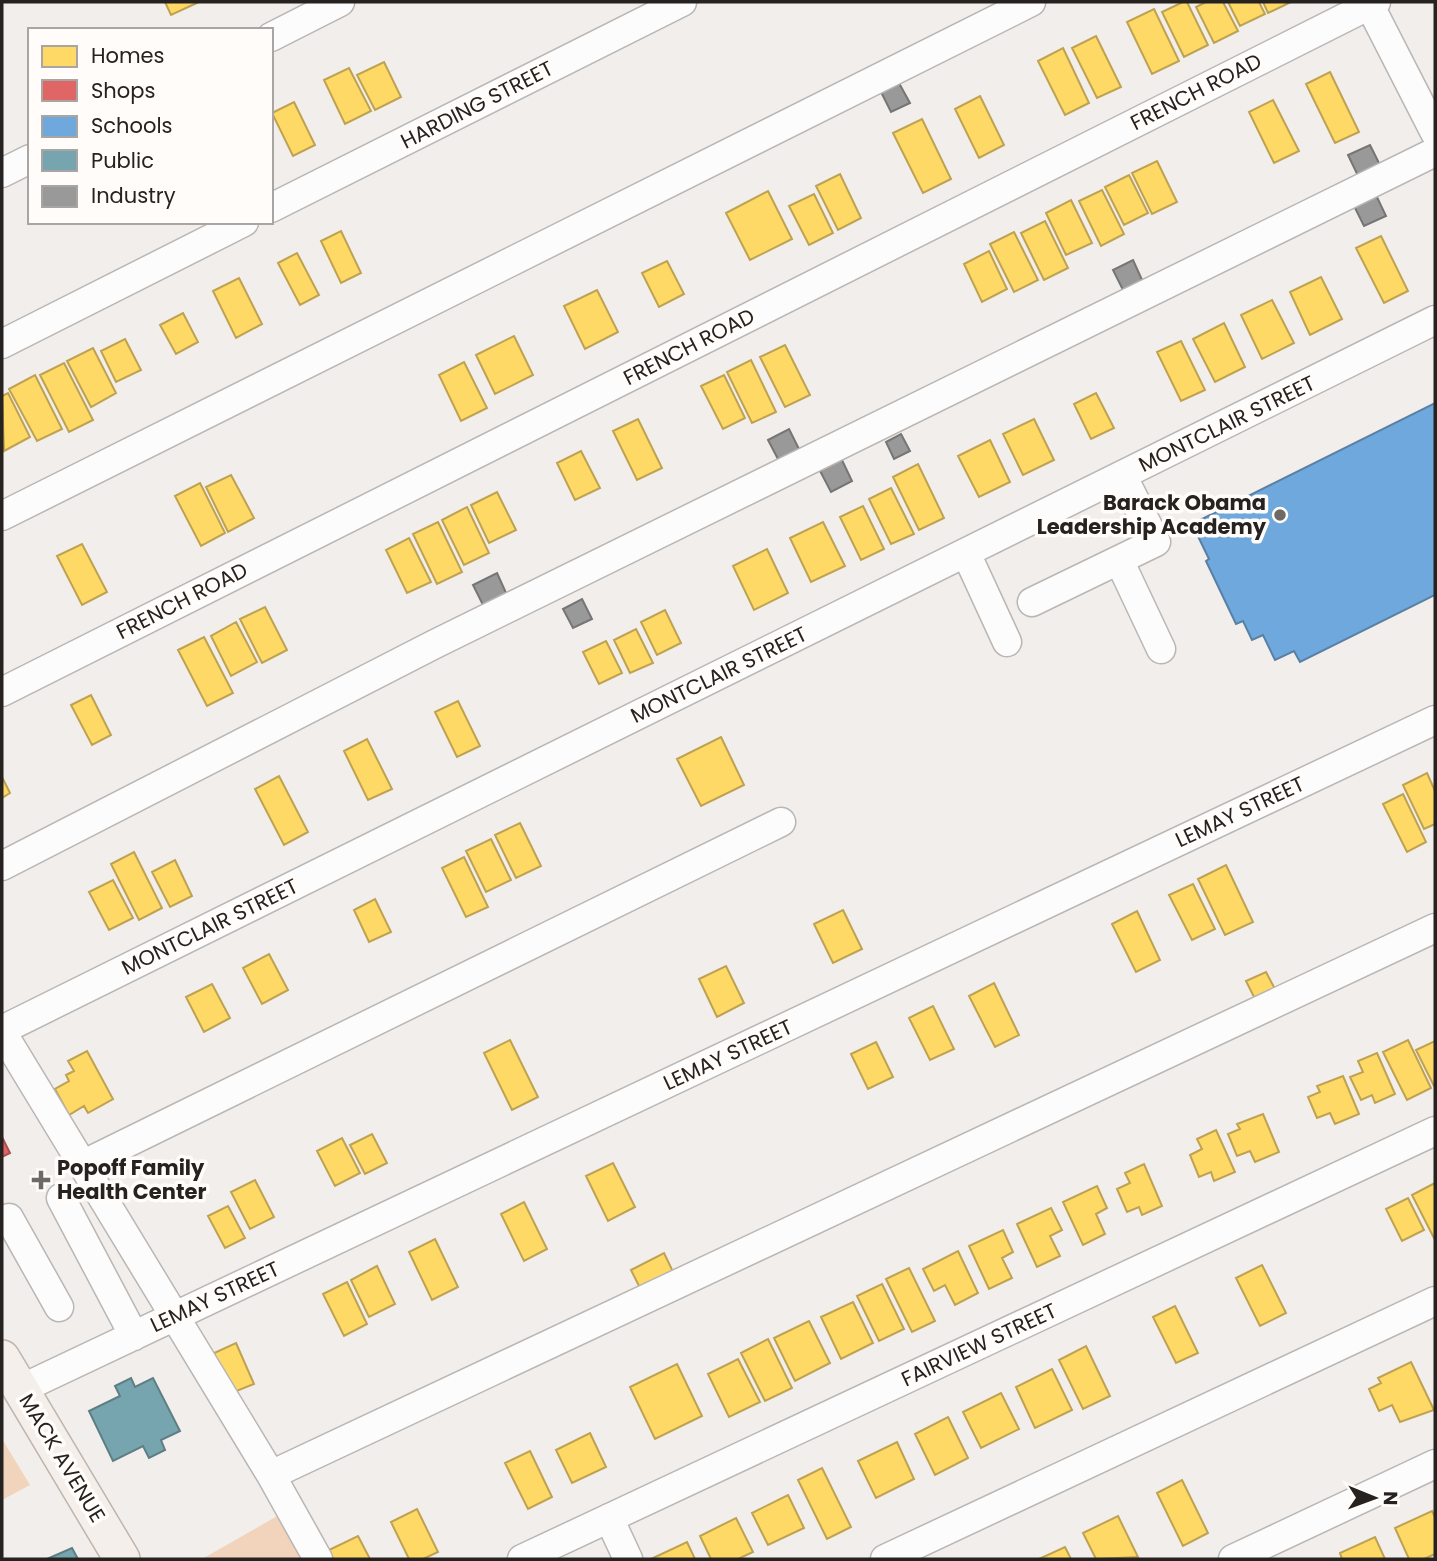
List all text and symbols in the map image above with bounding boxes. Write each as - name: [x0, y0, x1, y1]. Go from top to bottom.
- legend: [28, 28, 273, 224]
- text: Homes: [91, 41, 165, 70]
- street label: FRENCH ROAD: [1125, 46, 1266, 137]
- street label: HARDING STREET: [396, 54, 558, 156]
- text: Shops: [91, 76, 155, 105]
- text: Schools: [91, 111, 173, 140]
- text: Public: [91, 146, 154, 175]
- text: Industry: [91, 181, 176, 210]
- street label: FRENCH ROAD: [618, 301, 759, 392]
- street label: MONTCLAIR STREET: [1134, 368, 1320, 479]
- place label: Barack Obama Leadership Academy: [1037, 488, 1267, 541]
- marker: Barack Obama Leadership Academy: [1272, 507, 1288, 523]
- street label: FRENCH ROAD: [111, 555, 252, 646]
- street label: MONTCLAIR STREET: [626, 619, 812, 730]
- street label: LEMAY STREET: [1171, 769, 1309, 854]
- street label: MONTCLAIR STREET: [117, 871, 303, 982]
- street label: LEMAY STREET: [659, 1012, 797, 1097]
- place label: Popoff Family Health Center: [57, 1153, 206, 1206]
- marker: Popoff Family Health Center: [31, 1170, 51, 1190]
- street label: LEMAY STREET: [146, 1254, 284, 1339]
- street label: FAIRVIEW STREET: [896, 1296, 1061, 1393]
- street label: MACK AVENUE: [13, 1388, 112, 1528]
- north arrow: [1339, 1463, 1409, 1533]
- text: N: [1377, 1491, 1404, 1506]

